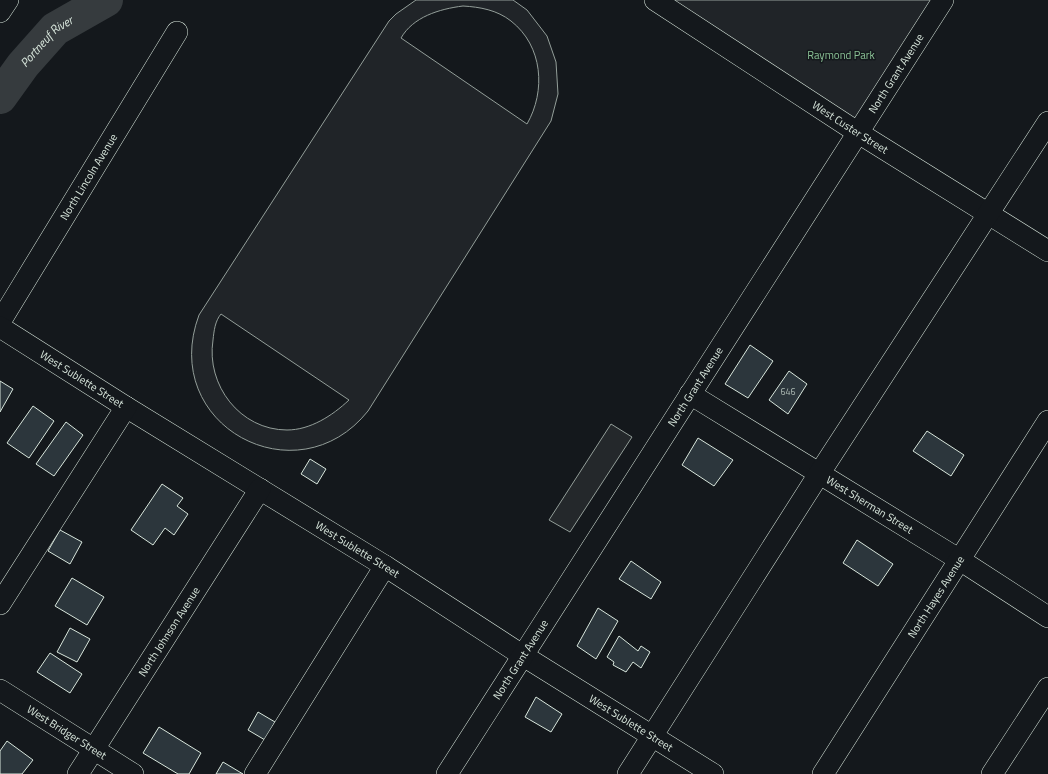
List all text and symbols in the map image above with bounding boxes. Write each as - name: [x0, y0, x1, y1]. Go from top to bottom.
- water label: Portneuf River: [15, 10, 78, 71]
- street label: North Grant Avenue: [864, 30, 928, 117]
- park label: Raymond Park: [807, 47, 876, 63]
- street label: West Custer Street: [809, 97, 891, 158]
- street label: North Lincoln Avenue: [56, 130, 121, 223]
- street label: North Grant Avenue: [664, 343, 727, 430]
- street label: West Sublette Street: [37, 346, 127, 412]
- house number: 646: [780, 385, 796, 398]
- street label: West Sherman Street: [823, 472, 916, 537]
- street label: West Sublette Street: [312, 517, 403, 582]
- street label: North Hayes Avenue: [904, 552, 968, 641]
- street label: North Johnson Avenue: [134, 583, 204, 680]
- street label: North Grant Avenue: [489, 616, 552, 703]
- street label: West Sublette Street: [586, 691, 676, 755]
- street label: West Bridger Street: [24, 701, 110, 763]

